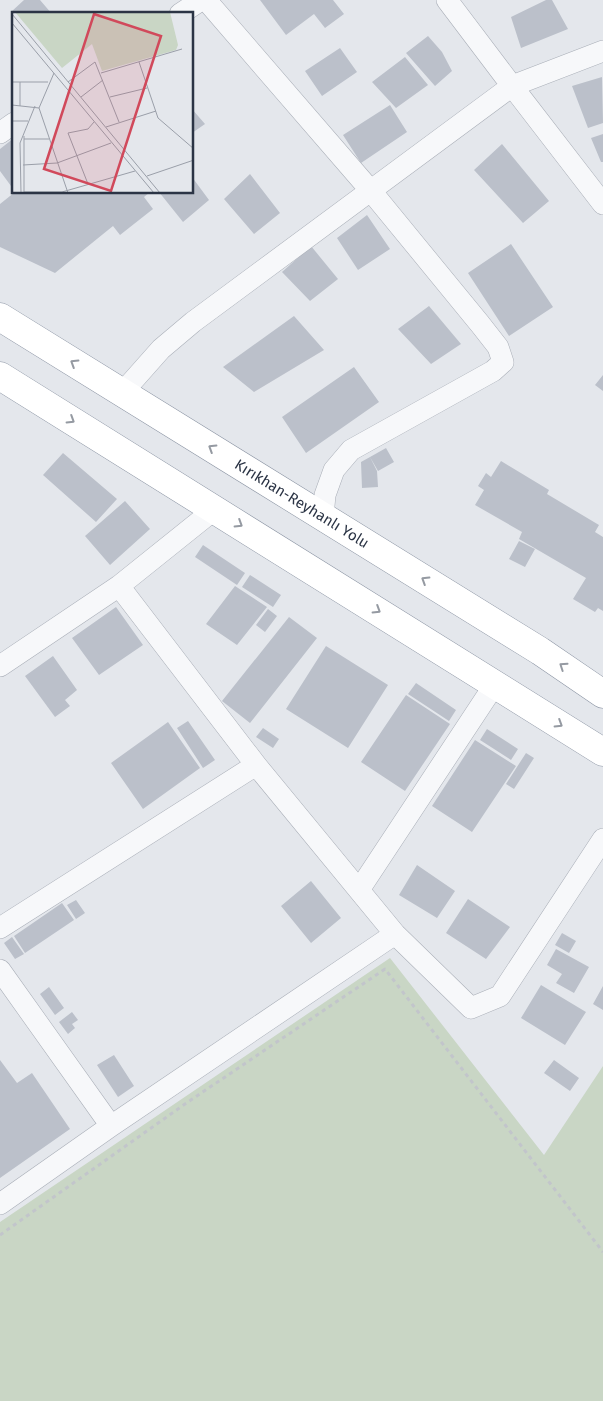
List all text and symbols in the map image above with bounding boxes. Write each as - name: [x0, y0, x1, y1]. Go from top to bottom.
- inset map: [12, 12, 194, 194]
- one-way arrow: [71, 359, 80, 369]
- one-way arrow: [66, 413, 75, 423]
- one-way arrow: [209, 445, 218, 455]
- street label: Kırıkhan-Reyhanlı Yolu: [231, 455, 372, 552]
- one-way arrow: [233, 518, 242, 528]
- one-way arrow: [422, 576, 431, 586]
- one-way arrow: [371, 604, 380, 614]
- one-way arrow: [559, 663, 569, 672]
- one-way arrow: [553, 718, 563, 727]

